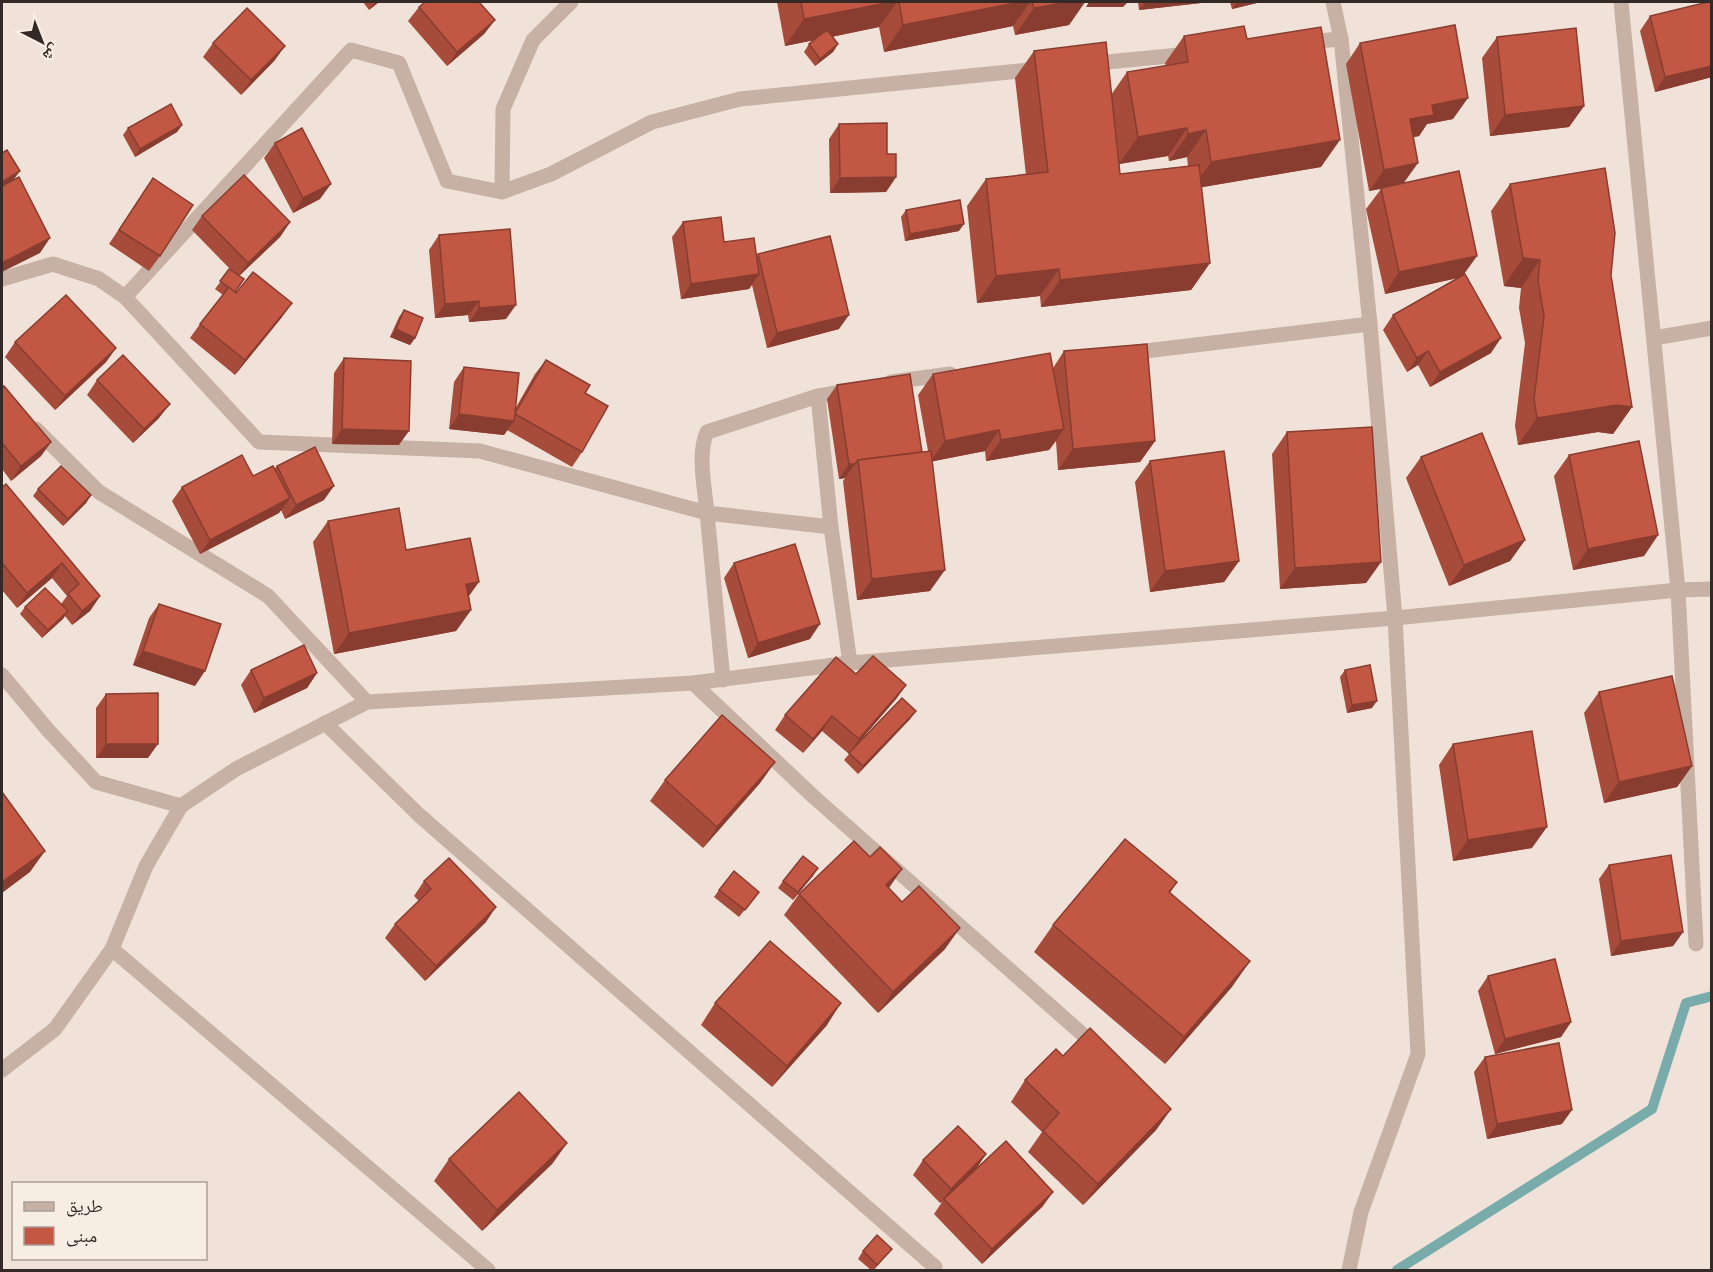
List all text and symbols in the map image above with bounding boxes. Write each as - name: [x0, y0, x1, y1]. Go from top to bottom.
- north arrow: [12, 12, 72, 72]
- text: ش: [38, 39, 64, 65]
- legend: [12, 1182, 207, 1260]
- text: طريق: [66, 1196, 103, 1219]
- text: مبنى: [66, 1226, 97, 1249]

